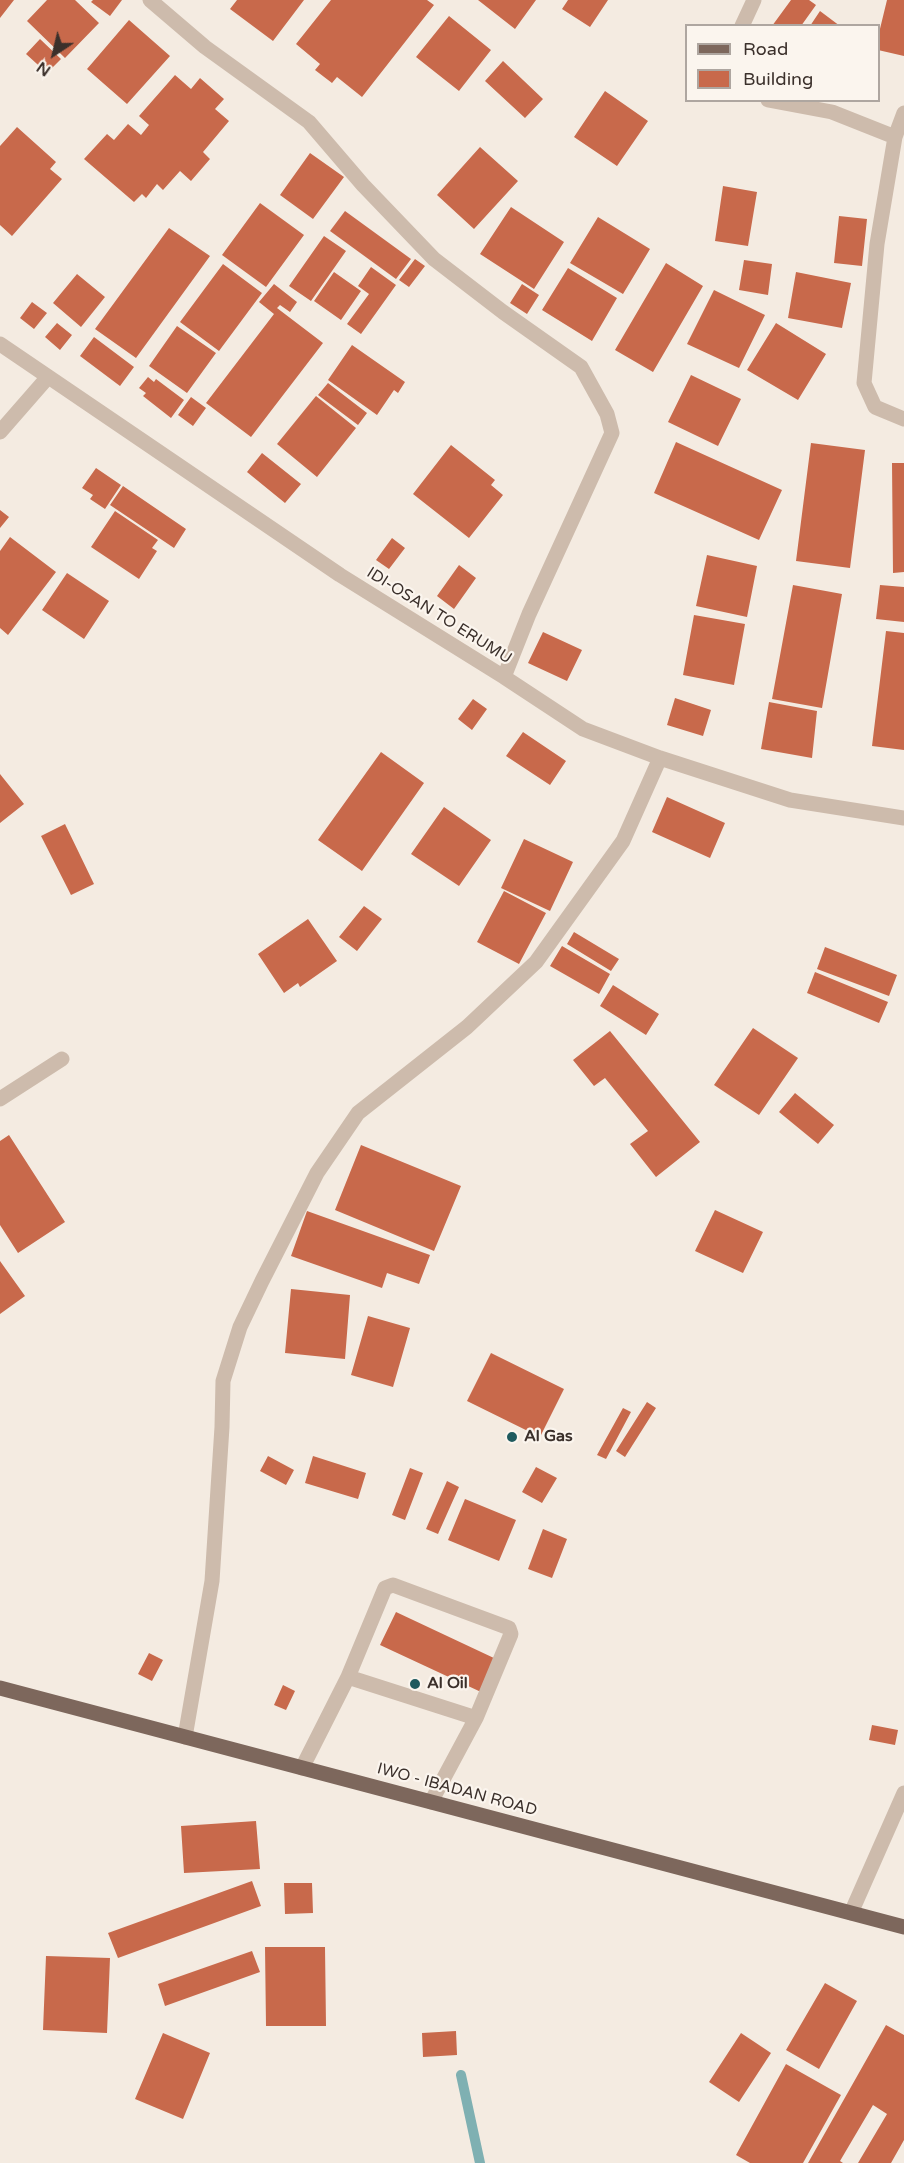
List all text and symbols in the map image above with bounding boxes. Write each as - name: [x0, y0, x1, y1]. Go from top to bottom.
- north arrow: [24, 24, 84, 84]
- legend: [685, 24, 880, 102]
- text: Road: [743, 38, 788, 60]
- text: N: [33, 57, 55, 81]
- text: Building: [743, 68, 813, 90]
- street label: IDI-OSAN TO ERUMU: [363, 564, 515, 668]
- place label: Al Gas: [524, 1427, 573, 1447]
- marker: Al Gas: [505, 1430, 519, 1444]
- place label: Al Oil: [427, 1674, 468, 1694]
- marker: Al Oil: [408, 1677, 422, 1691]
- street label: IWO - IBADAN ROAD: [375, 1759, 539, 1821]

